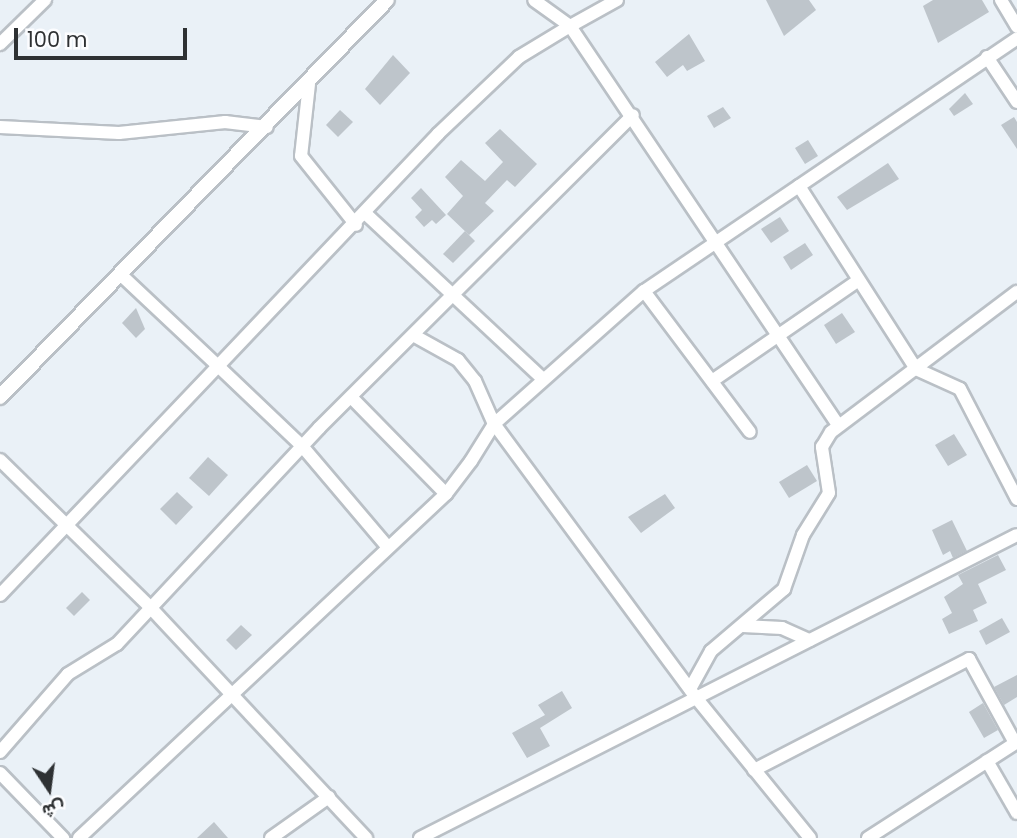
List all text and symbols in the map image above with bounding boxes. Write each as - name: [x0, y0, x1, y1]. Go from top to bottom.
- scale bar: [18, 14, 191, 58]
- text: 100 m: [27, 25, 87, 54]
- north arrow: [14, 754, 84, 824]
- text: ش: [40, 794, 68, 826]

